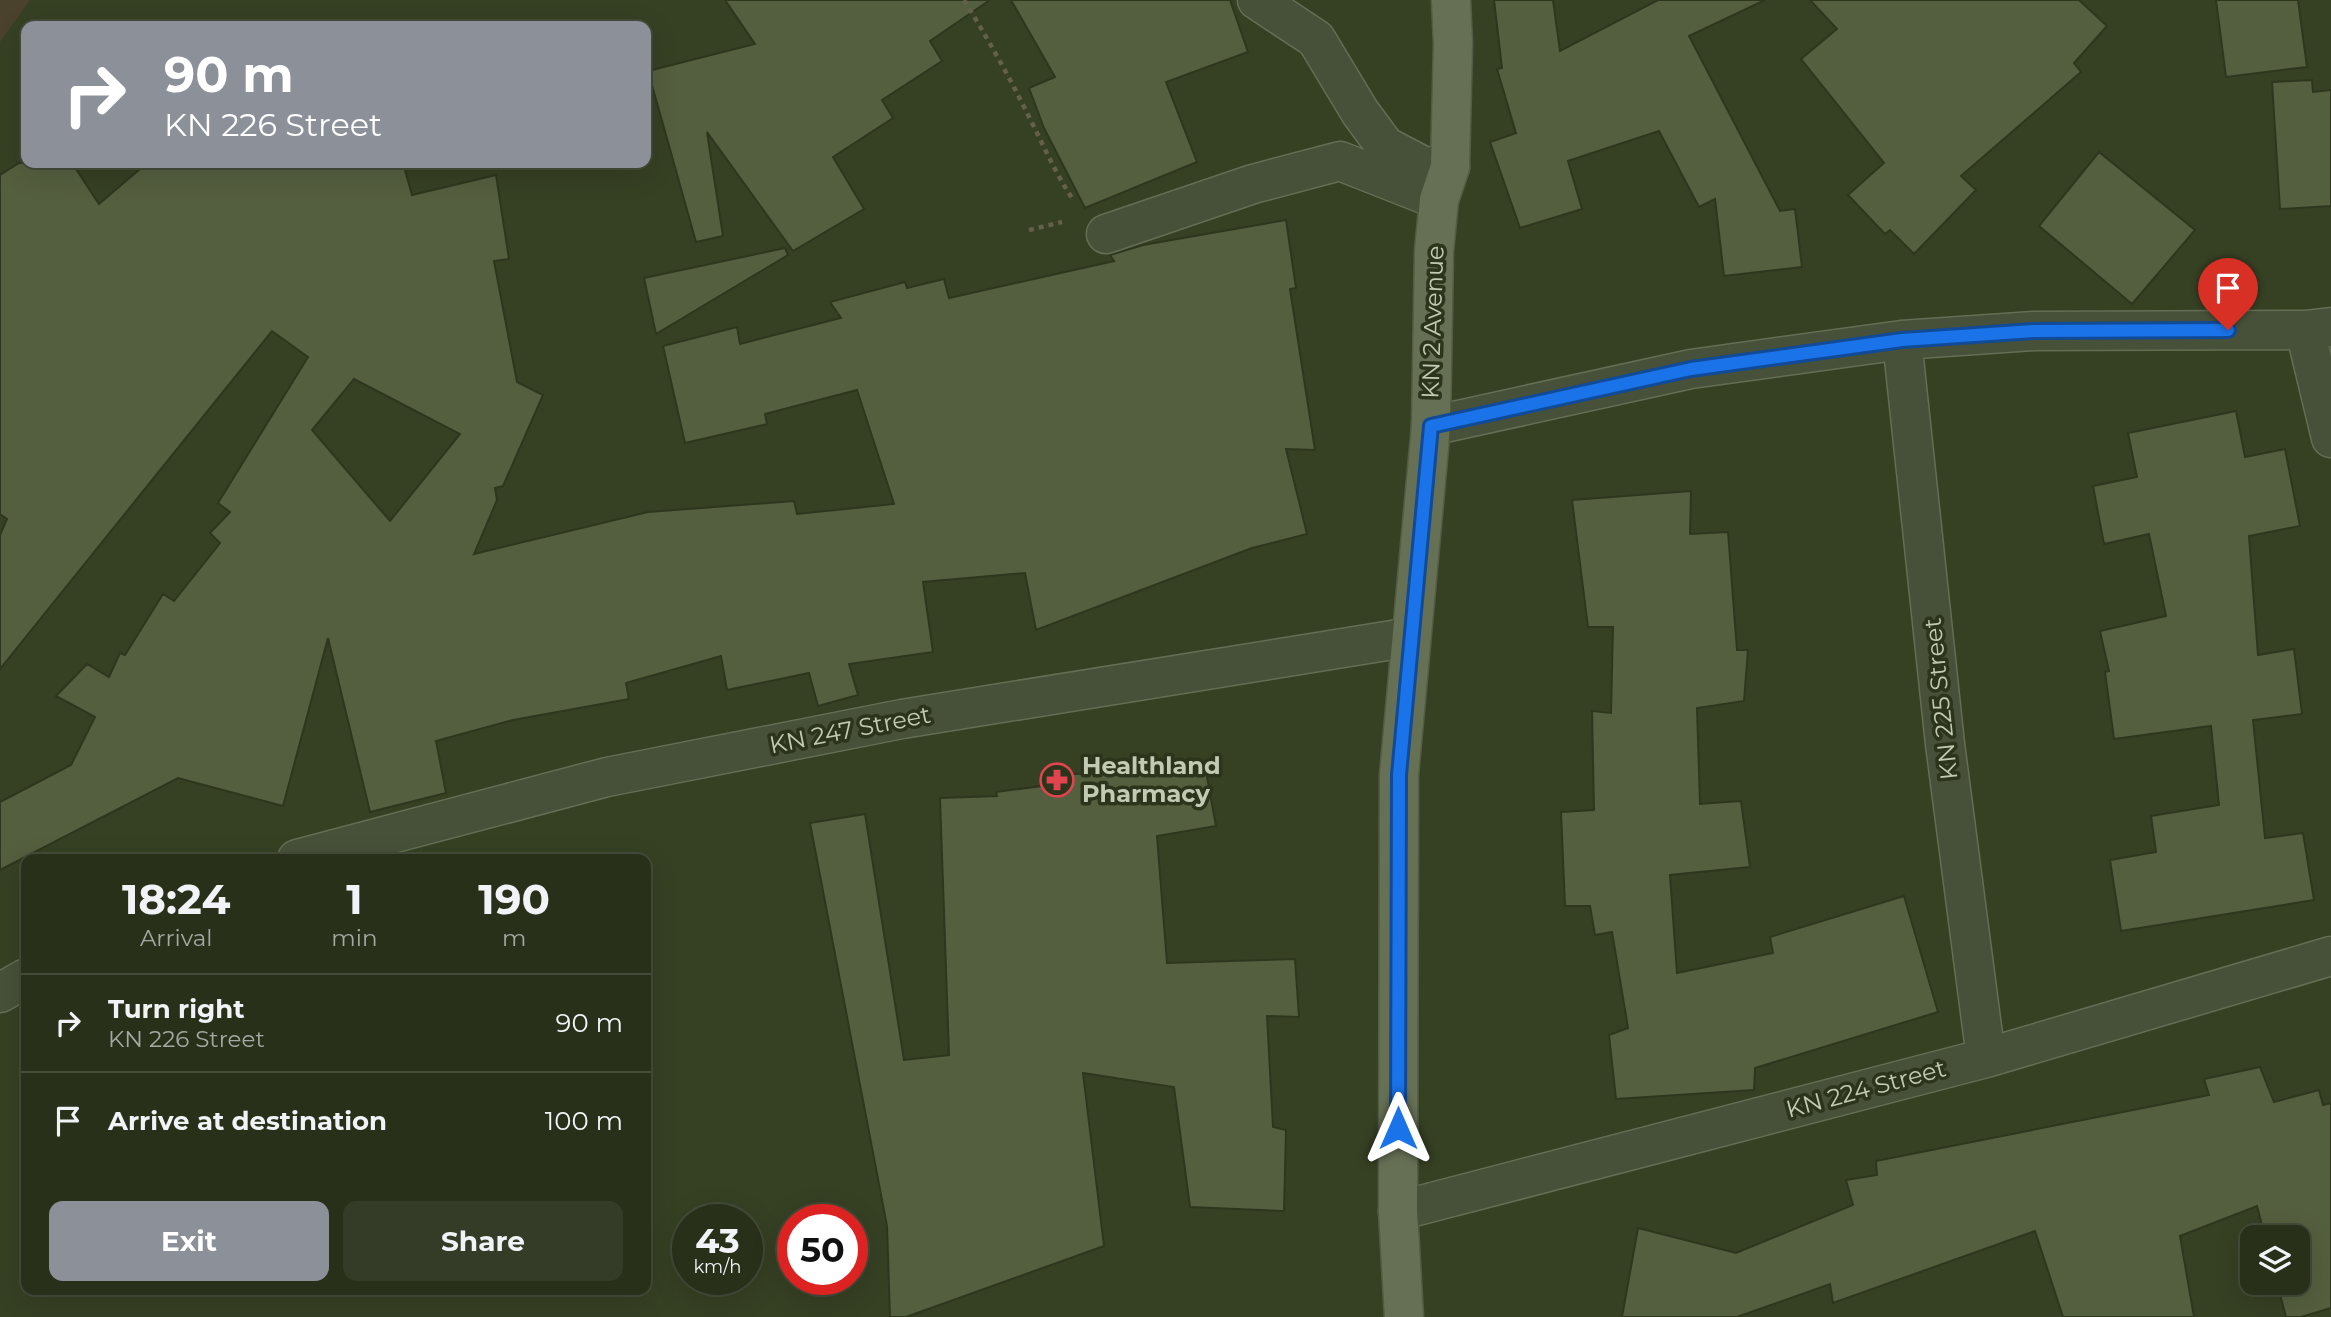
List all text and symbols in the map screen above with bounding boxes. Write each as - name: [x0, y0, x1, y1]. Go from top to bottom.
- text: 90 m: [164, 45, 294, 104]
- icon: right: [49, 49, 140, 140]
- text: KN 226 Street: [164, 105, 382, 144]
- street label: KN 2 Avenue: [1415, 245, 1450, 399]
- pin: [2198, 258, 2258, 330]
- icon: arrive: [2209, 269, 2247, 307]
- street label: KN 225 Street: [1918, 616, 1963, 781]
- street label: KN 247 Street: [767, 700, 933, 759]
- place label: Healthland Pharmacy: [1082, 751, 1221, 808]
- pharmacy icon: Healthland Pharmacy: [1038, 761, 1076, 799]
- text: 18:24: [122, 873, 230, 925]
- text: 1: [346, 873, 363, 925]
- text: 190: [478, 873, 550, 925]
- text: Arrival: [140, 924, 212, 952]
- text: min: [331, 924, 377, 952]
- text: m: [502, 924, 526, 952]
- text: Turn right: [108, 993, 244, 1025]
- icon: right: [49, 1004, 87, 1042]
- text: 90 m: [556, 1007, 623, 1039]
- text: KN 226 Street: [108, 1025, 265, 1053]
- street label: KN 224 Street: [1783, 1053, 1949, 1124]
- position arrow: [1361, 1091, 1435, 1165]
- icon: arrive: [49, 1102, 87, 1140]
- text: Arrive at destination: [108, 1105, 387, 1137]
- text: 100 m: [545, 1105, 623, 1137]
- button: Exit: [49, 1201, 329, 1281]
- button: Share: [343, 1201, 623, 1281]
- speed limit sign: 50: [777, 1204, 868, 1295]
- text: 43: [695, 1219, 740, 1262]
- map controls: [2240, 1225, 2310, 1295]
- button: layers: [2240, 1225, 2310, 1295]
- text: km/h: [693, 1256, 742, 1278]

